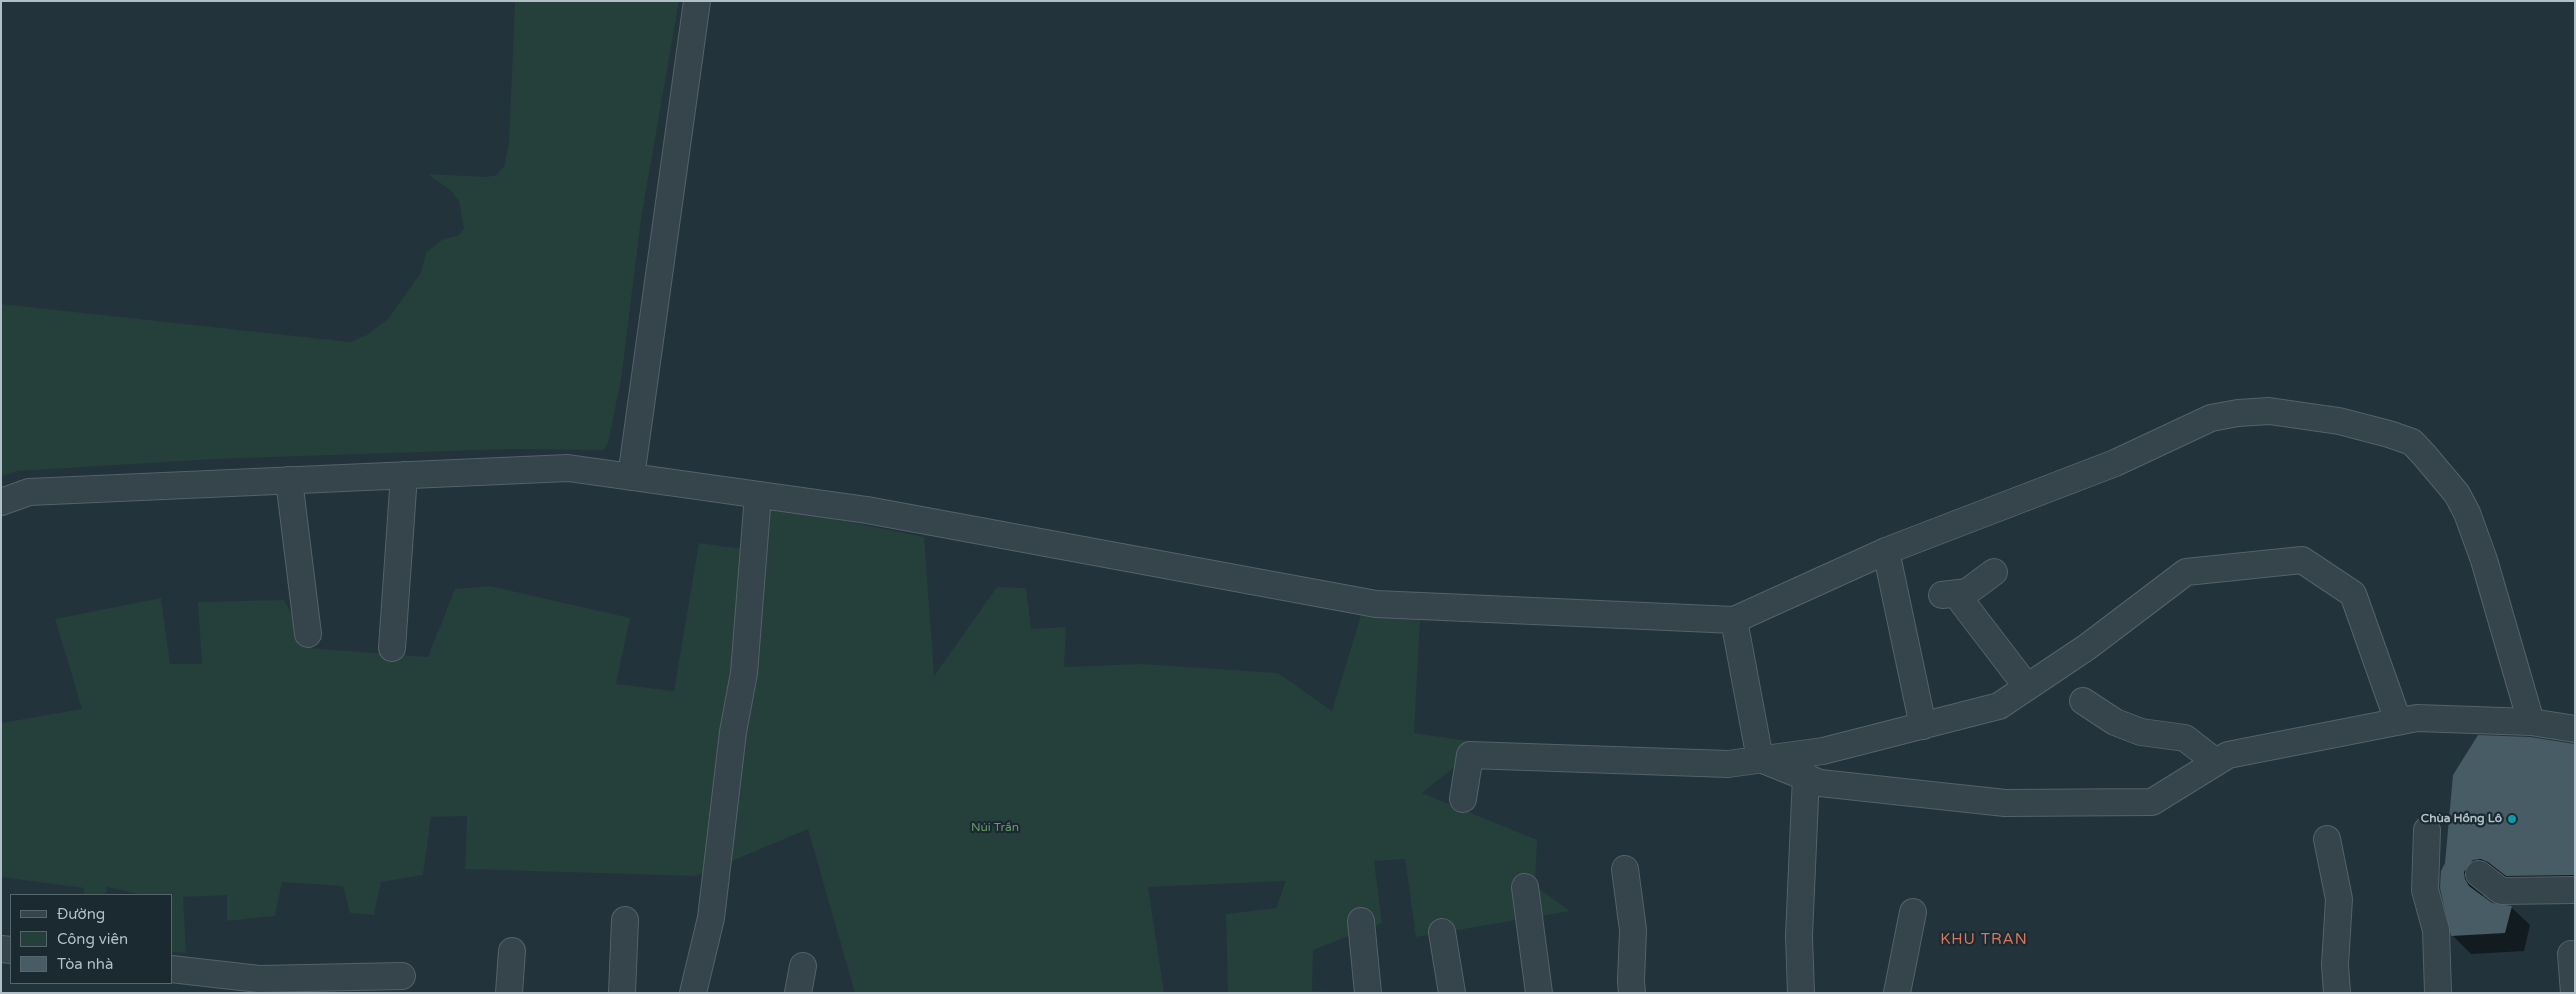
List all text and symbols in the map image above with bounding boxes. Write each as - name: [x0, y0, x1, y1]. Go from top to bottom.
- place label: Chùa Hồng Lô: [2421, 812, 2502, 826]
- marker: Chùa Hồng Lô: [2506, 813, 2518, 825]
- park label: Núi Trần: [971, 821, 1019, 835]
- legend: [10, 894, 172, 984]
- text: Đường: [57, 905, 105, 923]
- text: Công viên: [57, 930, 128, 948]
- district label: KHU TRAN: [1939, 931, 2029, 949]
- text: Tòa nhà: [57, 955, 113, 973]

